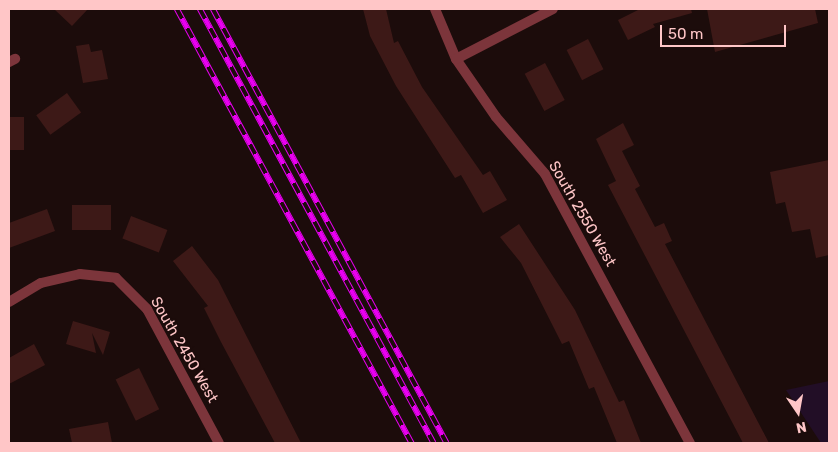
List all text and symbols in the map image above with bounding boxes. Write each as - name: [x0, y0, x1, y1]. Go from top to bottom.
- scale bar: [663, 15, 789, 47]
- text: 50 m: [668, 25, 703, 43]
- street label: South 2550 West: [544, 158, 620, 270]
- street label: South 2450 West: [146, 294, 222, 406]
- north arrow: [773, 387, 823, 437]
- text: N: [795, 418, 808, 437]

